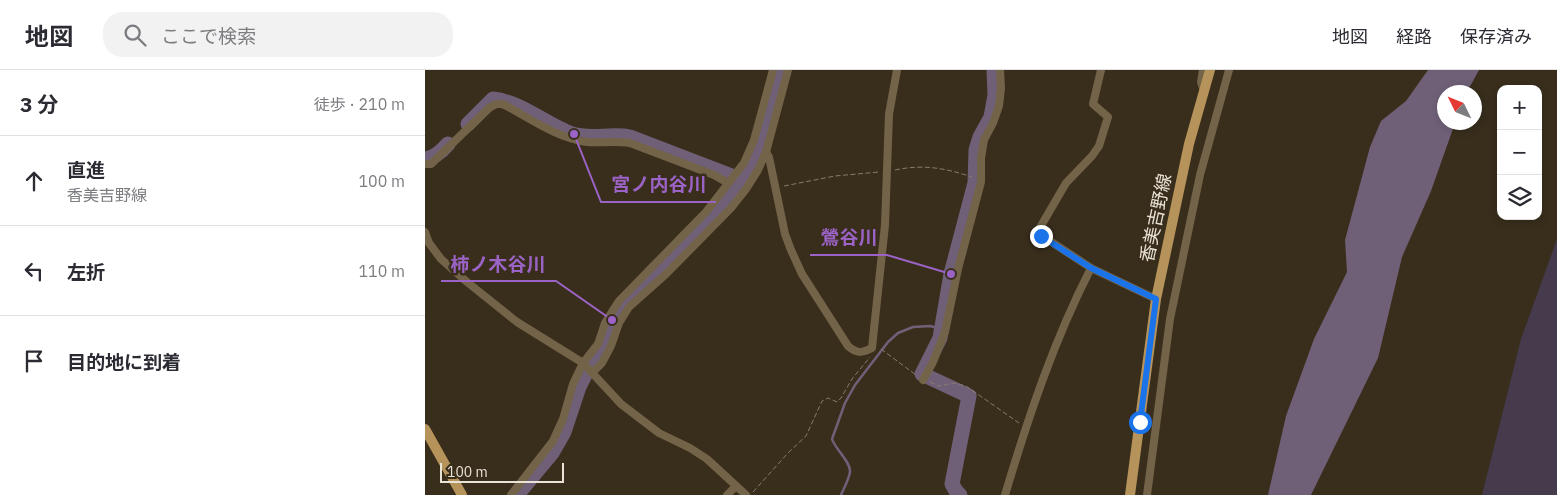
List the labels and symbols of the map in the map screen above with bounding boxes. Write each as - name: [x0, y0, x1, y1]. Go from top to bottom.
- north arrow: [1437, 85, 1482, 130]
- callout: 宮ノ内谷川: [601, 168, 716, 202]
- street label: 香美吉野線: [1135, 171, 1176, 264]
- text: 宮ノ内谷川: [611, 172, 707, 196]
- callout: 鶯谷川: [810, 221, 887, 255]
- text: 鶯谷川: [820, 225, 878, 249]
- route end: [1030, 225, 1053, 248]
- callout: 柿ノ木谷川: [441, 247, 556, 281]
- text: 柿ノ木谷川: [450, 252, 546, 276]
- route start: [1129, 411, 1152, 434]
- scale bar: [440, 460, 564, 483]

